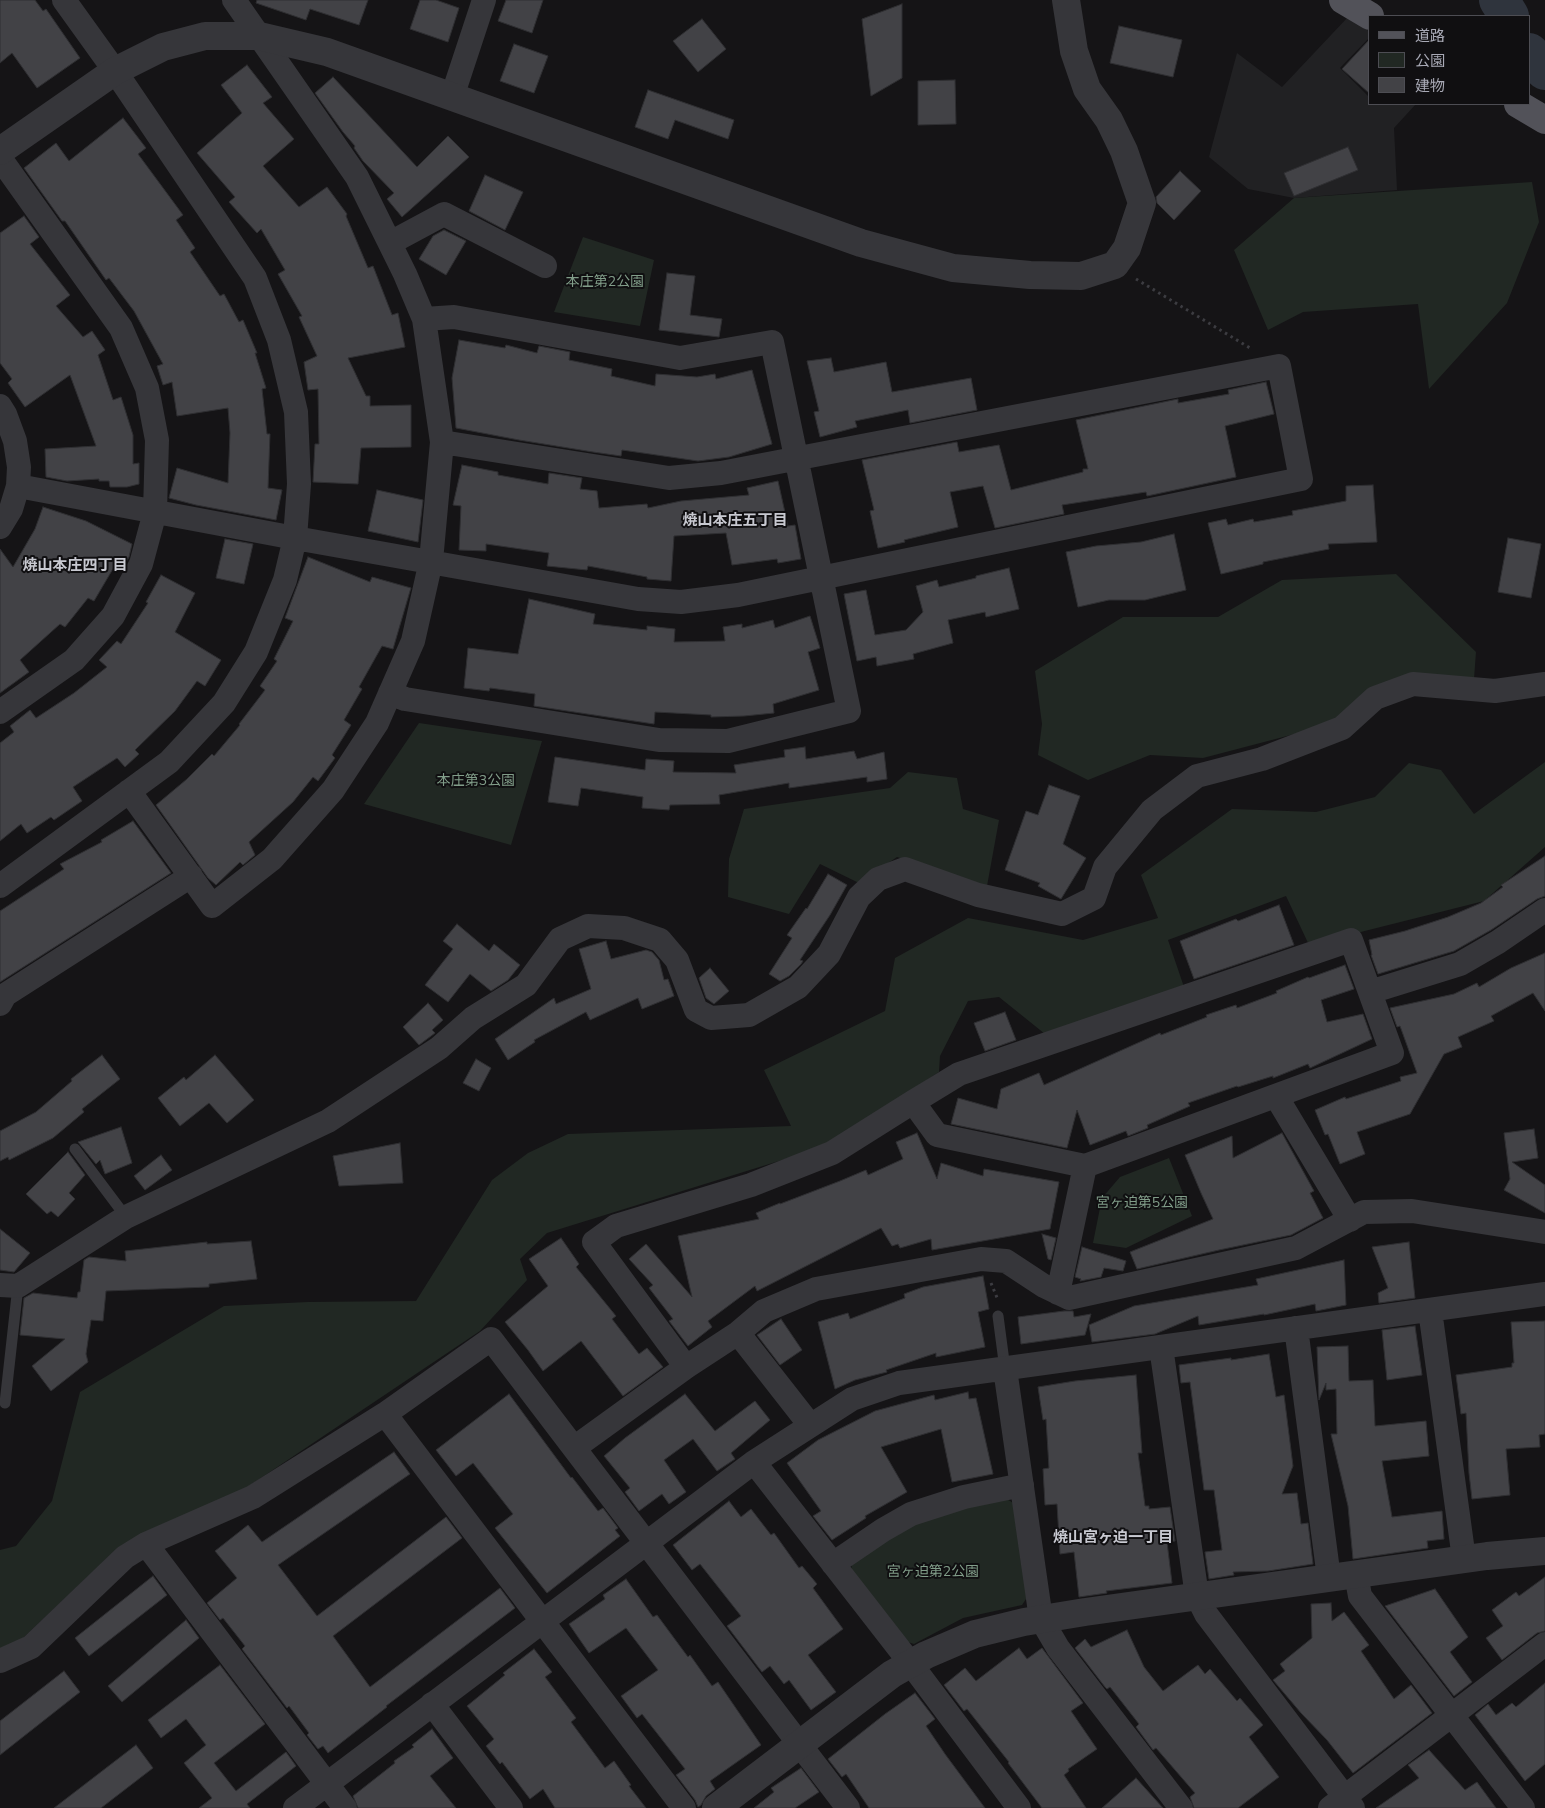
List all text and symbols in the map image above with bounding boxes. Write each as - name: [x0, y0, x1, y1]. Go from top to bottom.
- legend: [1368, 15, 1530, 105]
- text: 道路: [1415, 26, 1445, 46]
- text: 公園: [1415, 51, 1445, 71]
- text: 建物: [1415, 76, 1445, 96]
- park label: 本庄第2公園: [566, 275, 644, 291]
- district label: 焼山本庄五丁目: [683, 512, 787, 530]
- district label: 焼山本庄四丁目: [23, 557, 127, 575]
- park label: 本庄第3公園: [437, 774, 515, 790]
- park label: 宮ヶ迫第5公園: [1096, 1196, 1188, 1212]
- district label: 焼山宮ヶ迫一丁目: [1053, 1529, 1173, 1547]
- park label: 宮ヶ迫第2公園: [887, 1565, 979, 1581]

